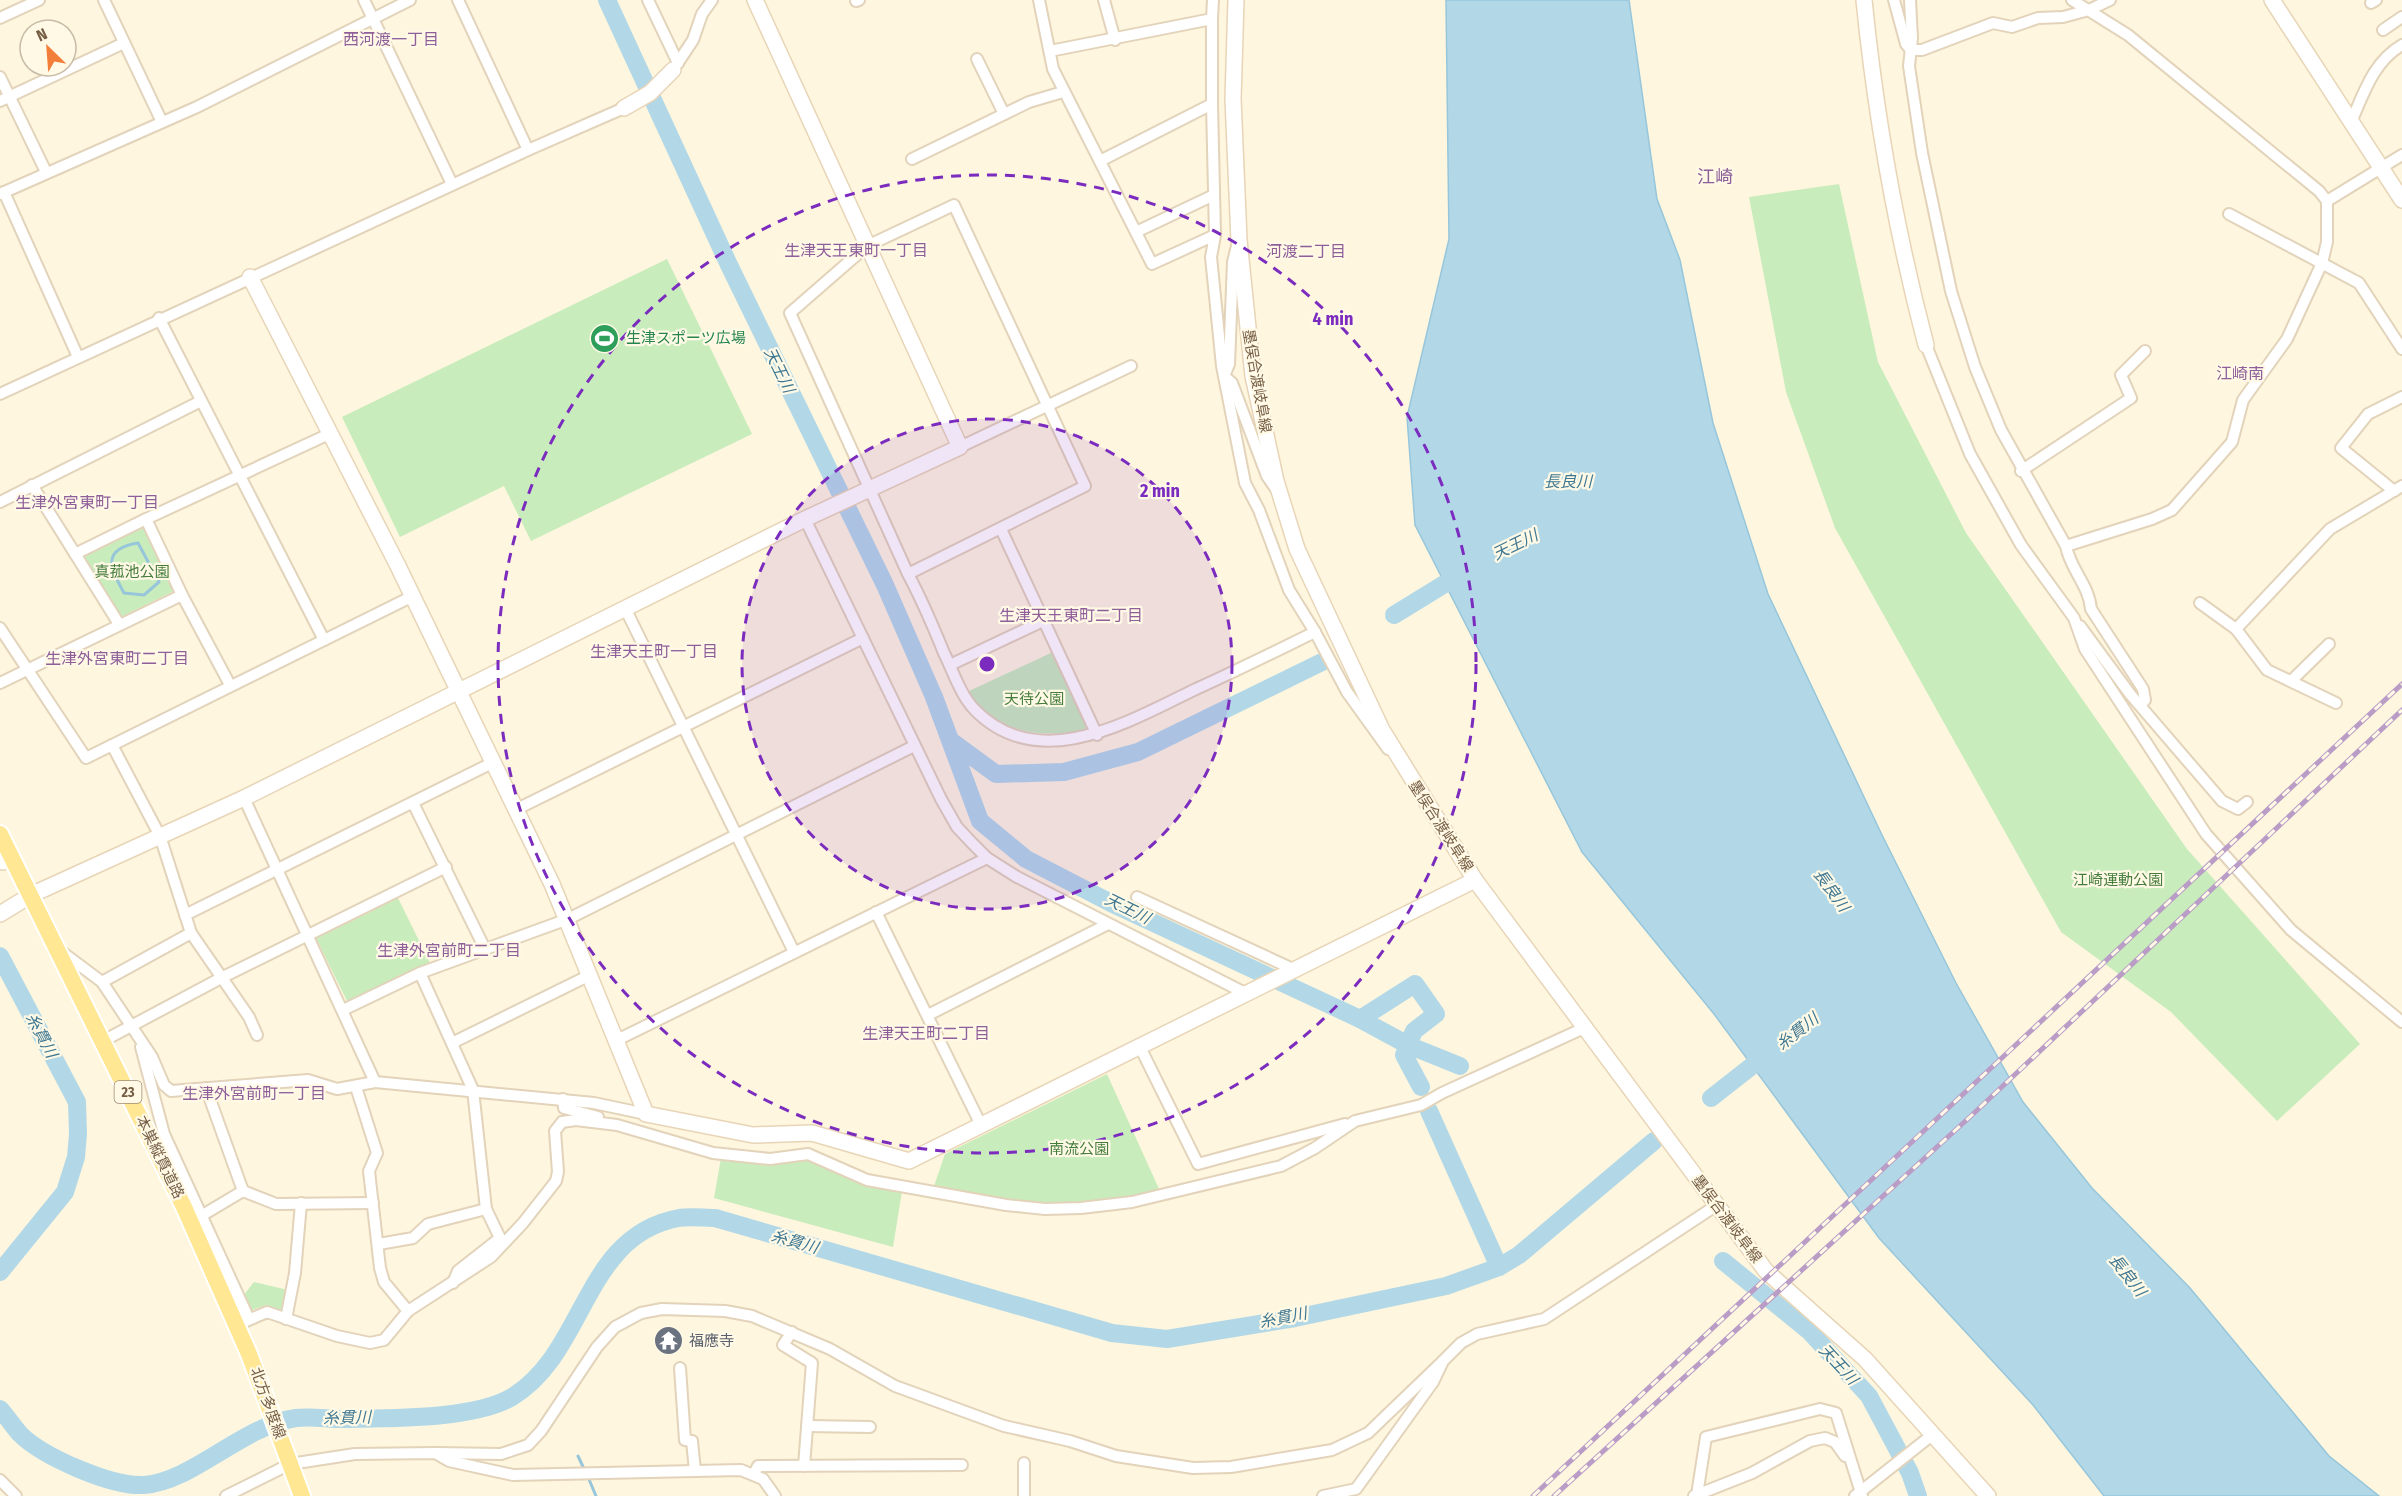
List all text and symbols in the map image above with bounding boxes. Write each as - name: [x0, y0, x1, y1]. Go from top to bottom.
- north arrow: [18, 18, 78, 78]
- text: N: [34, 24, 50, 45]
- district label: 西河渡一丁目: [343, 30, 439, 49]
- district label: 江崎: [1697, 166, 1733, 188]
- district label: 生津天王東町一丁目: [784, 241, 928, 260]
- district label: 河渡二丁目: [1266, 242, 1346, 261]
- text: 4 min: [1313, 308, 1353, 330]
- sports icon: 生津スポーツ広場: [589, 322, 621, 354]
- street label: 墨俣合渡岐阜線: [1239, 328, 1275, 434]
- place label: 生津スポーツ広場: [626, 329, 746, 347]
- water label: 天王川: [760, 344, 799, 398]
- district label: 江崎南: [2216, 364, 2264, 383]
- water label: 長良川: [1544, 472, 1594, 491]
- text: 2 min: [1139, 480, 1180, 502]
- district label: 生津外宮東町一丁目: [15, 493, 159, 512]
- water label: 天王川: [1489, 525, 1543, 564]
- park label: 真菰池公園: [94, 563, 170, 581]
- district label: 生津天王東町二丁目: [999, 606, 1143, 625]
- district label: 生津天王町一丁目: [590, 642, 718, 661]
- district label: 生津外宮東町二丁目: [45, 649, 189, 668]
- centre of rings: [977, 654, 997, 674]
- park label: 天待公園: [1004, 690, 1064, 708]
- street label: 墨俣合渡岐阜線: [1405, 777, 1477, 875]
- water label: 長良川: [1810, 865, 1855, 917]
- park label: 江崎運動公園: [2073, 871, 2163, 889]
- water label: 天王川: [1102, 889, 1155, 928]
- district label: 生津外宮前町二丁目: [377, 941, 521, 960]
- water label: 糸貫川: [1773, 1008, 1824, 1054]
- water label: 糸貫川: [22, 1010, 62, 1063]
- district label: 生津天王町二丁目: [862, 1024, 990, 1043]
- road number: 23: [114, 1081, 142, 1103]
- district label: 生津外宮前町一丁目: [182, 1084, 326, 1103]
- street label: 本巣縦貫道路: [132, 1113, 188, 1201]
- park label: 南流公園: [1049, 1140, 1109, 1158]
- street label: 墨俣合渡岐阜線: [1688, 1172, 1766, 1266]
- water label: 糸貫川: [769, 1226, 822, 1258]
- water label: 長良川: [2105, 1251, 2151, 1302]
- water label: 糸貫川: [1258, 1303, 1310, 1331]
- temple icon: 福應寺: [652, 1325, 684, 1357]
- place label: 福應寺: [689, 1332, 734, 1350]
- water label: 天王川: [1815, 1340, 1863, 1390]
- street label: 北方多度線: [247, 1365, 289, 1441]
- water label: 糸貫川: [323, 1408, 373, 1427]

